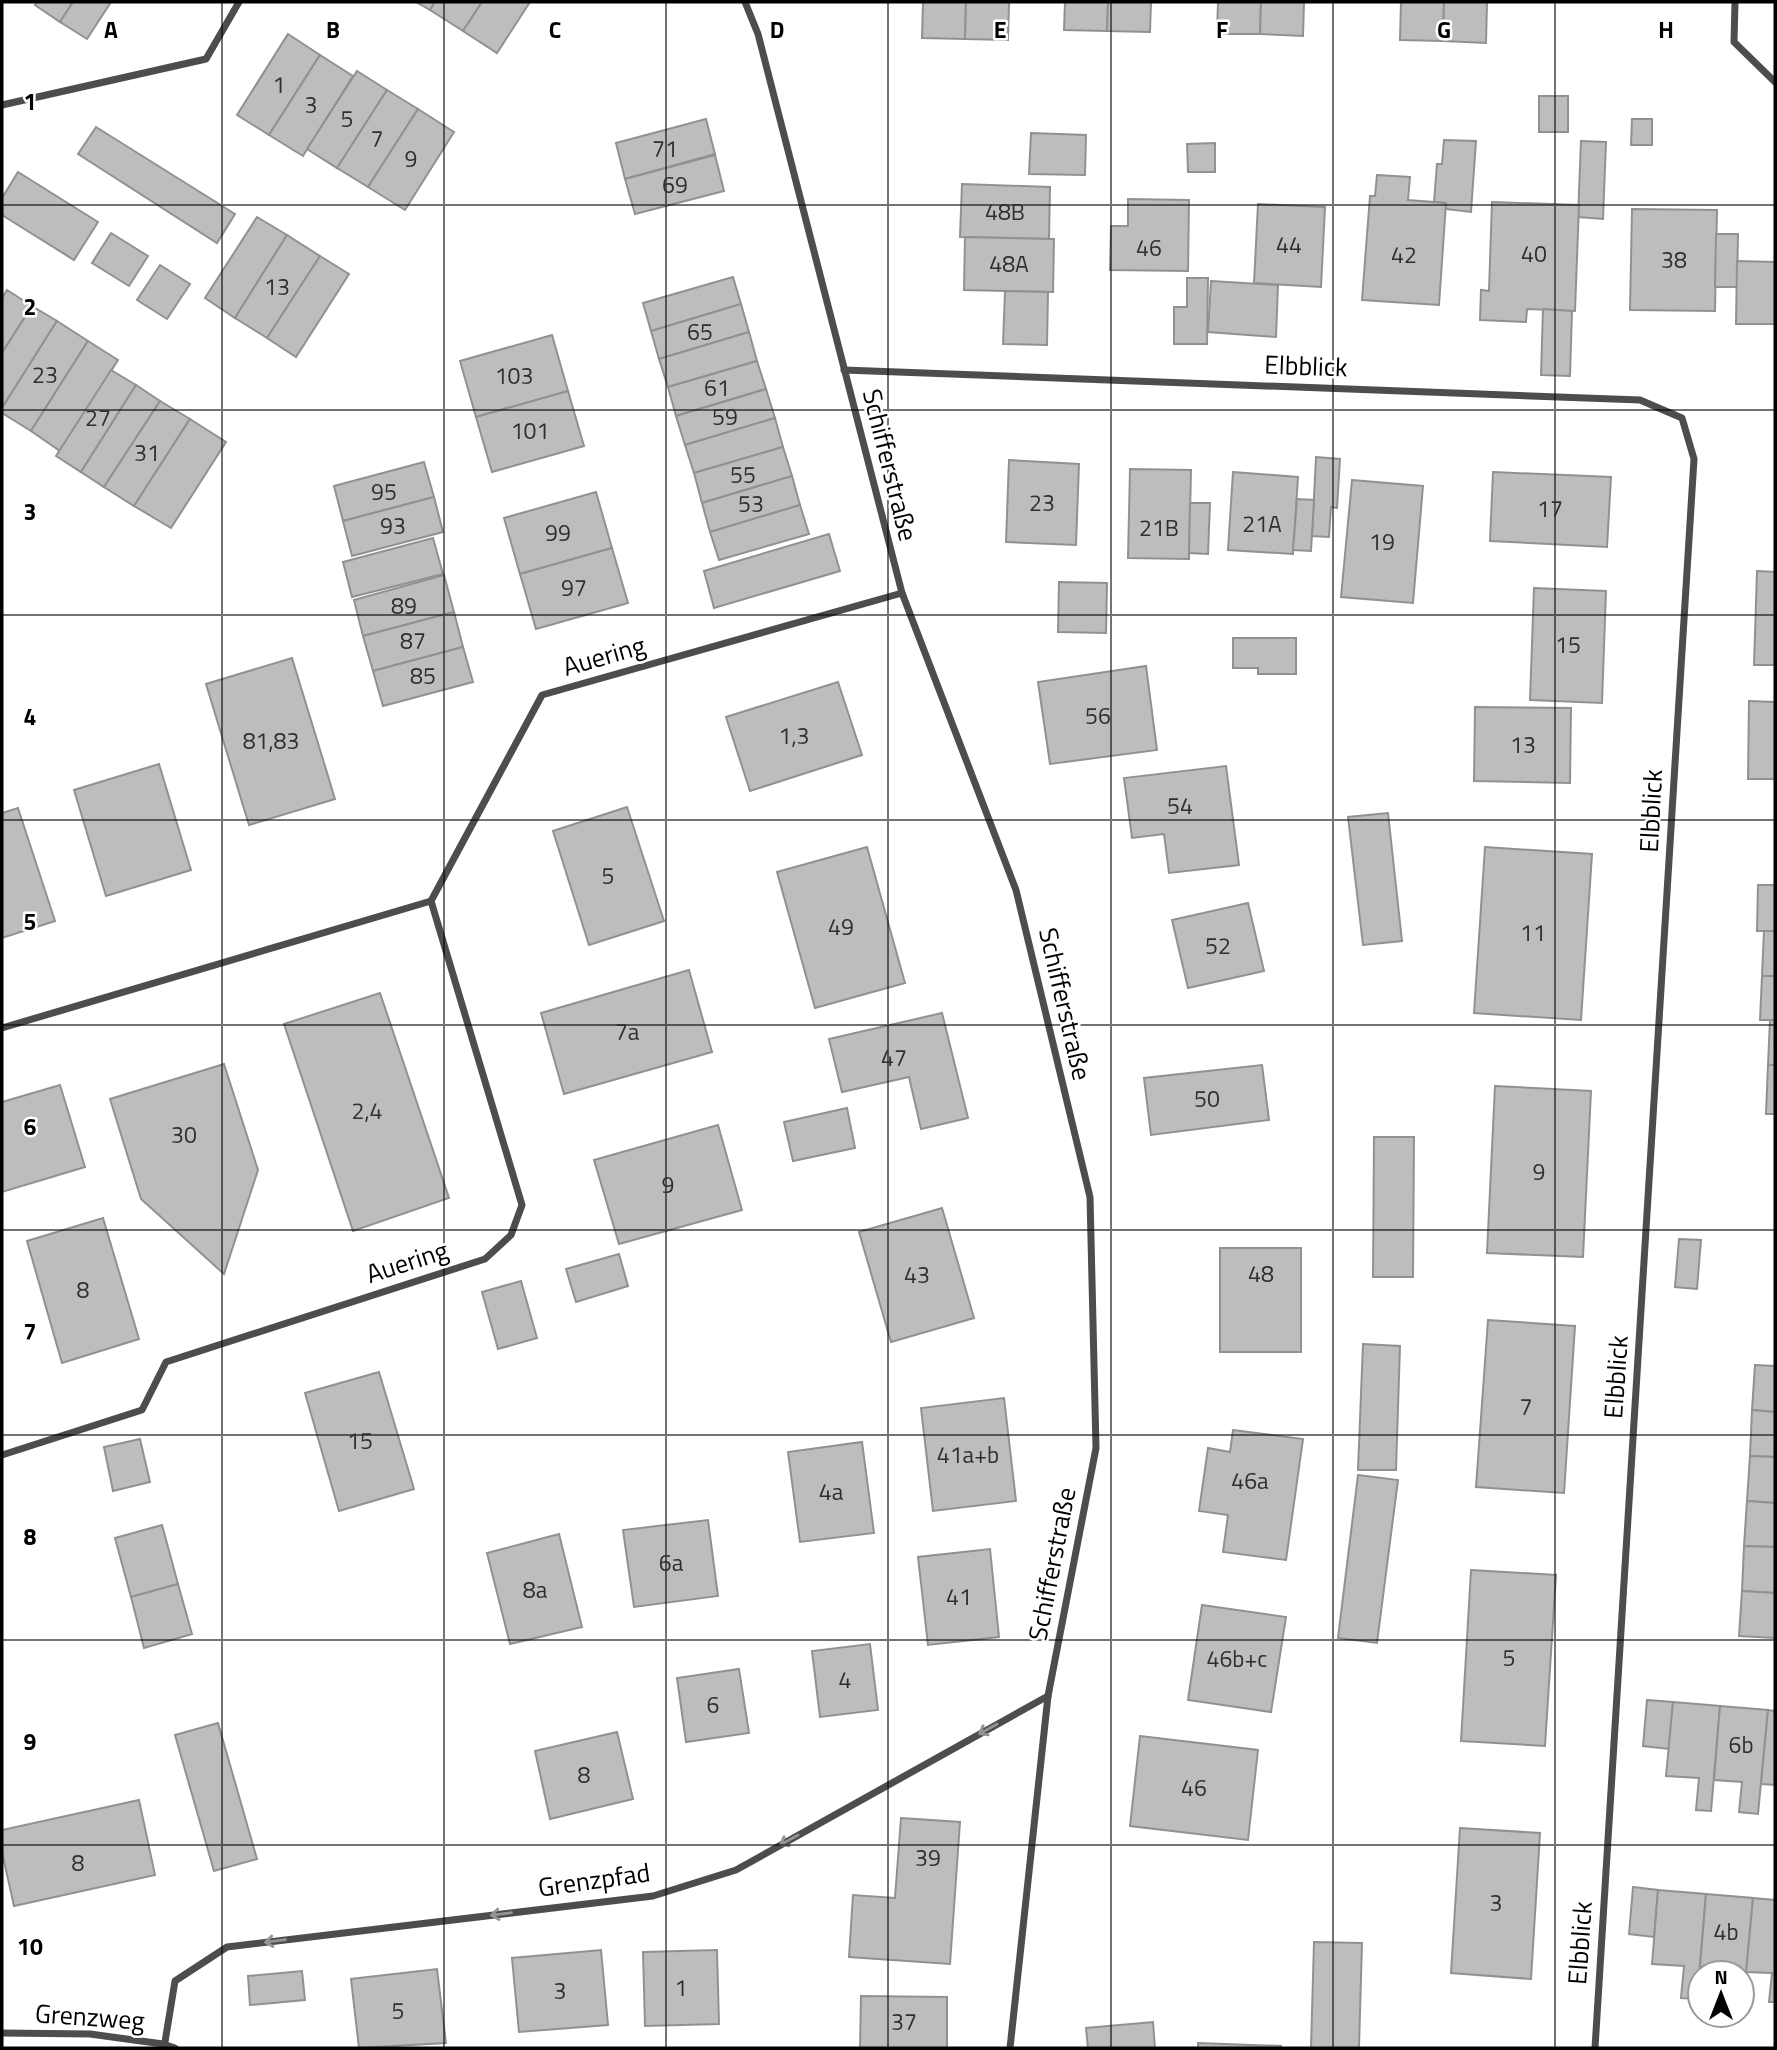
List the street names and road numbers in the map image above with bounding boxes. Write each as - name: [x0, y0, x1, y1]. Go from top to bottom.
- street label: Elbblick: [1264, 345, 1348, 386]
- street label: Schifferstraße: [853, 385, 928, 545]
- street label: Auering: [558, 625, 650, 686]
- street label: Elbblick: [1629, 768, 1672, 854]
- street label: Schifferstraße: [1029, 924, 1102, 1084]
- street label: Auering: [361, 1230, 453, 1293]
- street label: Elbblick: [1593, 1334, 1638, 1420]
- street label: Schifferstraße: [1018, 1484, 1085, 1644]
- street label: Grenzpfad: [535, 1852, 652, 1907]
- street label: Elbblick: [1557, 1900, 1602, 1986]
- street label: Grenzweg: [34, 1993, 146, 2040]

